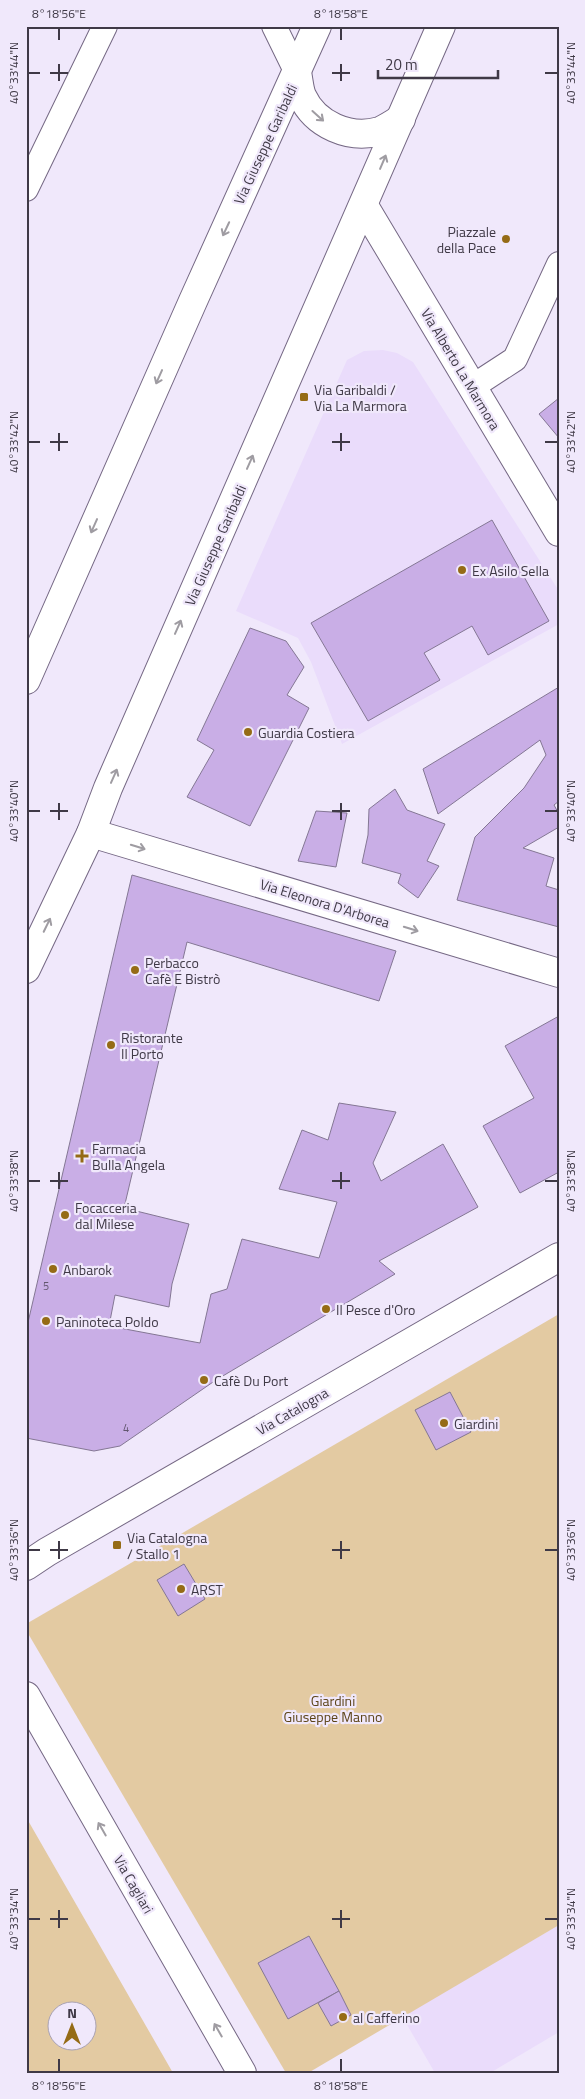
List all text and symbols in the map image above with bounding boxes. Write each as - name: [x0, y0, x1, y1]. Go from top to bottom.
- text: 8°18'56"E: [32, 4, 86, 23]
- text: 8°18'58"E: [314, 4, 368, 23]
- text: 40°33'44"N: [4, 42, 23, 104]
- text: 40°33'44"N: [561, 42, 580, 104]
- scale bar: [378, 48, 498, 80]
- text: 20 m: [385, 53, 418, 76]
- street label: Via Giuseppe Garibaldi: [228, 80, 302, 208]
- one-way arrow: [312, 110, 324, 122]
- one-way arrow: [379, 154, 388, 169]
- one-way arrow: [220, 221, 230, 236]
- place label: Piazzale della Pace: [437, 221, 496, 258]
- marker: Piazzale della Pace: [500, 233, 512, 245]
- street label: Via Alberto La Marmora: [416, 304, 506, 434]
- one-way arrow: [154, 369, 164, 384]
- place label: Via Garibaldi / Via La Marmora: [314, 379, 407, 416]
- marker: Via Garibaldi / Via La Marmora: [298, 391, 310, 403]
- text: 40°33'42"N: [4, 411, 23, 473]
- text: 40°33'42"N: [561, 411, 580, 473]
- one-way arrow: [246, 455, 256, 470]
- street label: Via Giuseppe Garibaldi: [179, 481, 251, 609]
- one-way arrow: [88, 518, 98, 533]
- place label: Ex Asilo Sella: [472, 560, 549, 581]
- marker: Ex Asilo Sella: [456, 564, 468, 576]
- one-way arrow: [174, 620, 184, 635]
- place label: Guardia Costiera: [258, 722, 355, 743]
- marker: Guardia Costiera: [242, 726, 254, 738]
- one-way arrow: [109, 769, 119, 784]
- text: 40°33'40"N: [4, 780, 23, 842]
- text: 40°33'40"N: [561, 780, 580, 842]
- one-way arrow: [130, 843, 146, 853]
- street label: Via Eleonora D'Arborea: [258, 873, 392, 933]
- one-way arrow: [43, 918, 53, 933]
- one-way arrow: [403, 924, 419, 934]
- place label: Perbacco Cafè E Bistrò: [145, 952, 220, 989]
- marker: Perbacco Cafè E Bistrò: [129, 964, 141, 976]
- place label: Ristorante Il Porto: [121, 1027, 183, 1064]
- marker: Ristorante Il Porto: [105, 1039, 117, 1051]
- place label: Farmacia Bulla Angela: [92, 1138, 165, 1175]
- text: 40°33'38"N: [4, 1150, 23, 1212]
- marker: Farmacia Bulla Angela: [76, 1150, 88, 1162]
- text: 40°33'38"N: [561, 1150, 580, 1212]
- place label: Focacceria dal Milese: [75, 1197, 137, 1234]
- marker: Focacceria dal Milese: [59, 1209, 71, 1221]
- place label: Anbarok: [63, 1259, 112, 1280]
- marker: Anbarok: [47, 1263, 59, 1275]
- house number: 5: [43, 1278, 49, 1294]
- place label: Il Pesce d'Oro: [336, 1299, 415, 1320]
- marker: Il Pesce d'Oro: [320, 1303, 332, 1315]
- place label: Paninoteca Poldo: [56, 1311, 159, 1332]
- marker: Paninoteca Poldo: [40, 1315, 52, 1327]
- place label: Cafè Du Port: [214, 1370, 288, 1391]
- marker: Cafè Du Port: [198, 1374, 210, 1386]
- street label: Via Catalogna: [252, 1382, 332, 1440]
- place label: Giardini: [454, 1413, 498, 1434]
- marker: Giardini: [438, 1417, 450, 1429]
- house number: 4: [123, 1420, 129, 1436]
- text: 40°33'36"N: [4, 1519, 23, 1581]
- text: 40°33'36"N: [561, 1519, 580, 1581]
- place label: Via Catalogna / Stallo 1: [127, 1527, 207, 1564]
- marker: Via Catalogna / Stallo 1: [111, 1539, 123, 1551]
- place label: ARST: [191, 1579, 224, 1600]
- marker: ARST: [175, 1583, 187, 1595]
- park label: Giardini Giuseppe Manno: [284, 1690, 382, 1727]
- one-way arrow: [97, 1822, 107, 1836]
- street label: Via Cagliari: [109, 1851, 159, 1917]
- text: 40°33'34"N: [4, 1888, 23, 1950]
- text: 40°33'34"N: [561, 1888, 580, 1950]
- north arrow: [48, 2002, 98, 2052]
- text: N: [67, 2002, 77, 2023]
- place label: al Cafferino: [353, 2007, 420, 2028]
- marker: al Cafferino: [337, 2011, 349, 2023]
- one-way arrow: [212, 2024, 222, 2038]
- text: 8°18'56"E: [32, 2076, 86, 2095]
- text: 8°18'58"E: [314, 2076, 368, 2095]

